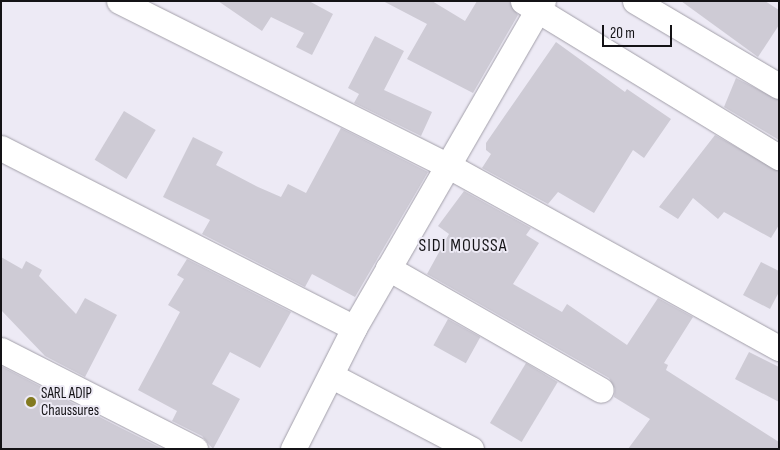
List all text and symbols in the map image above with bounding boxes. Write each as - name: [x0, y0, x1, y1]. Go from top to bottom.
- scale bar: [605, 15, 675, 47]
- text: 20 m: [610, 24, 635, 43]
- district label: SIDI MOUSSA: [417, 235, 509, 257]
- place label: SARL ADIP Chaussures: [41, 384, 99, 419]
- marker: SARL ADIP Chaussures: [25, 396, 37, 408]

